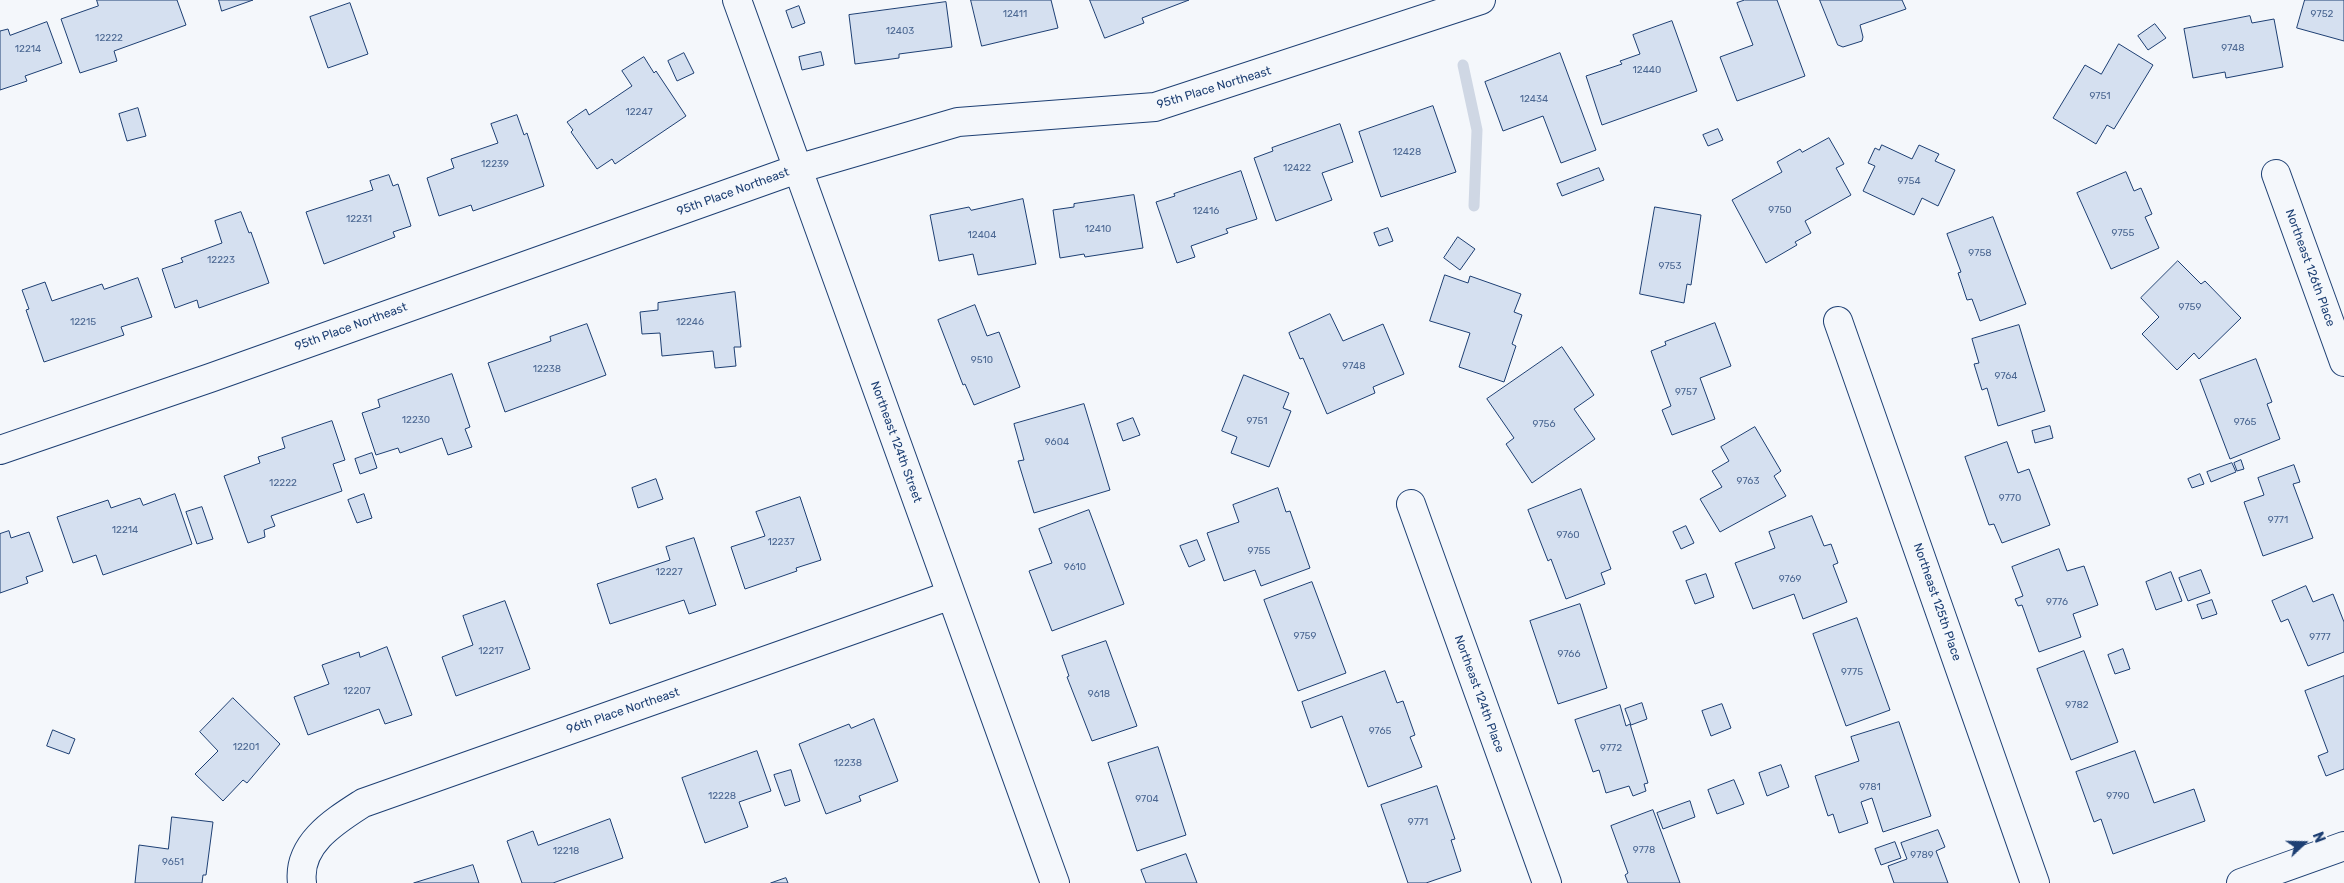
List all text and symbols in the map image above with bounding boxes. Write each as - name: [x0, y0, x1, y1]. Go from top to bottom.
- house number: 12411: [1003, 8, 1027, 20]
- house number: 9752: [2311, 8, 2333, 20]
- house number: 12403: [886, 25, 914, 37]
- house number: 12222: [95, 32, 123, 44]
- house number: 9748: [2221, 42, 2245, 54]
- house number: 12214: [15, 43, 41, 55]
- street label: 95th Place Northeast: [1155, 64, 1273, 112]
- house number: 12440: [1633, 64, 1661, 76]
- house number: 9751: [2089, 90, 2111, 102]
- house number: 12434: [1520, 93, 1548, 105]
- house number: 12247: [625, 106, 653, 118]
- house number: 12428: [1393, 146, 1421, 158]
- house number: 12239: [481, 158, 509, 170]
- house number: 12422: [1283, 162, 1311, 174]
- street label: 95th Place Northeast: [675, 165, 791, 219]
- house number: 9754: [1897, 175, 1921, 187]
- house number: 9750: [1768, 204, 1792, 216]
- house number: 12416: [1193, 205, 1219, 217]
- street label: Northeast 126th Place: [2282, 207, 2338, 329]
- house number: 12231: [346, 213, 372, 225]
- house number: 12410: [1085, 223, 1111, 235]
- house number: 9755: [2112, 227, 2134, 239]
- house number: 12404: [968, 229, 996, 241]
- house number: 9758: [1968, 247, 1992, 259]
- house number: 12223: [207, 254, 235, 266]
- house number: 9753: [1658, 260, 1682, 272]
- street label: 95th Place Northeast: [293, 300, 409, 354]
- house number: 9759: [2179, 301, 2201, 313]
- house number: 12215: [70, 316, 96, 328]
- house number: 12246: [676, 316, 704, 328]
- house number: 9510: [971, 354, 993, 366]
- house number: 9748: [1342, 360, 1366, 372]
- house number: 12238: [533, 363, 561, 375]
- house number: 9764: [1995, 370, 2017, 382]
- street label: Northeast 124th Street: [867, 379, 925, 505]
- house number: 9757: [1675, 386, 1697, 398]
- house number: 12230: [402, 414, 430, 426]
- house number: 9751: [1246, 415, 1268, 427]
- house number: 9765: [2234, 416, 2256, 428]
- house number: 9756: [1532, 418, 1556, 430]
- house number: 9604: [1045, 436, 1069, 448]
- house number: 9763: [1737, 475, 1759, 487]
- house number: 12222: [269, 477, 297, 489]
- house number: 9770: [1999, 492, 2021, 504]
- house number: 9771: [2268, 514, 2288, 526]
- house number: 12214: [112, 524, 138, 536]
- house number: 9760: [1556, 529, 1580, 541]
- house number: 12237: [767, 536, 795, 548]
- street label: Northeast 125th Place: [1910, 541, 1964, 663]
- house number: 9755: [1248, 545, 1270, 557]
- house number: 9610: [1064, 561, 1086, 573]
- house number: 12227: [655, 566, 683, 578]
- house number: 9769: [1779, 573, 1801, 585]
- house number: 9776: [2046, 596, 2068, 608]
- house number: 9759: [1294, 630, 1316, 642]
- house number: 9777: [2309, 631, 2331, 643]
- street label: Northeast 124th Place: [1451, 633, 1507, 755]
- house number: 12217: [478, 645, 504, 657]
- house number: 9766: [1558, 648, 1580, 660]
- house number: 9775: [1841, 666, 1863, 678]
- house number: 12207: [343, 685, 371, 697]
- street label: 96th Place Northeast: [565, 685, 681, 737]
- house number: 9618: [1088, 688, 1110, 700]
- house number: 9782: [2065, 699, 2089, 711]
- house number: 9765: [1369, 725, 1391, 737]
- house number: 12201: [233, 741, 259, 753]
- house number: 9772: [1600, 742, 1622, 754]
- house number: 12238: [834, 757, 862, 769]
- house number: 9781: [1859, 781, 1881, 793]
- house number: 12228: [708, 790, 736, 802]
- house number: 9790: [2106, 790, 2130, 802]
- house number: 9704: [1135, 793, 1159, 805]
- house number: 9771: [1408, 816, 1428, 828]
- north arrow: [2279, 818, 2329, 868]
- text: N: [2309, 830, 2328, 845]
- house number: 9778: [1633, 844, 1655, 856]
- house number: 12218: [553, 845, 579, 857]
- house number: 9789: [1910, 849, 1934, 861]
- house number: 9651: [162, 856, 184, 868]

